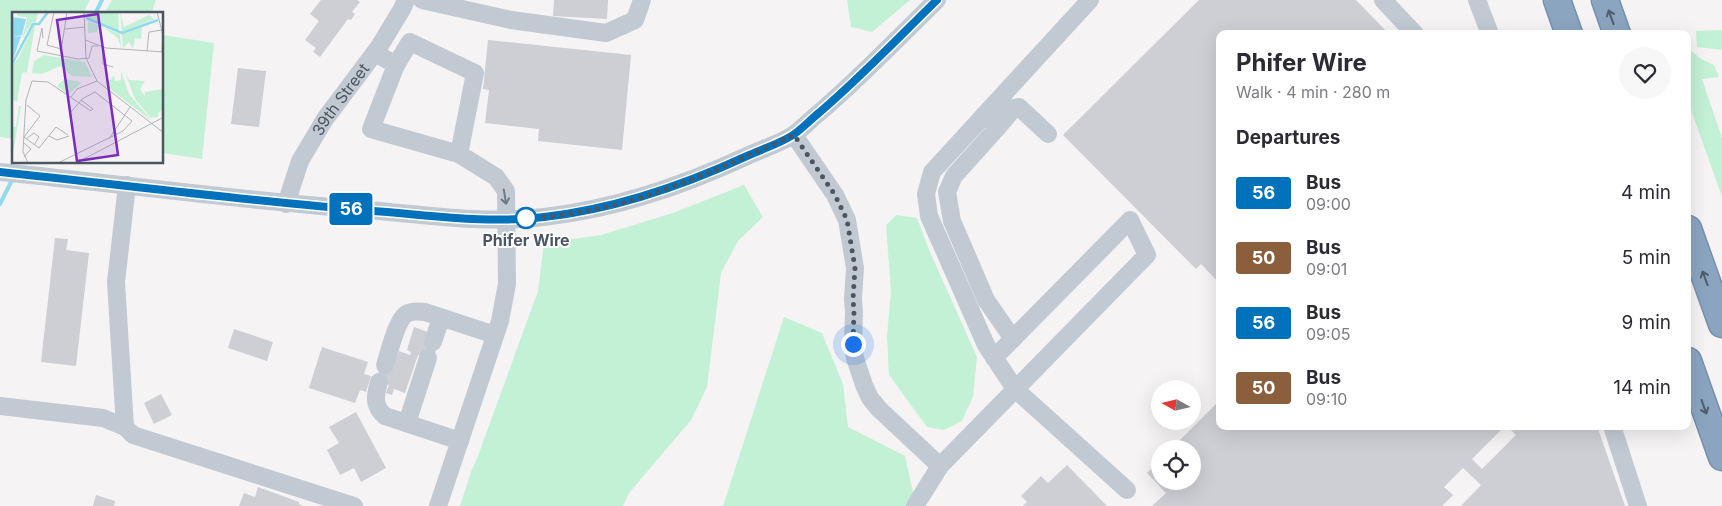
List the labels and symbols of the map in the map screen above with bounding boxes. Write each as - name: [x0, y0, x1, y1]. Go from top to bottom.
- one-way arrow: [1606, 10, 1615, 25]
- inset map: [12, 12, 164, 164]
- street label: 39th Street: [308, 59, 373, 139]
- one-way arrow: [500, 188, 510, 204]
- line badge: 56: [328, 193, 374, 225]
- marker: Phifer Wire: [515, 207, 537, 229]
- place label: Phifer Wire: [482, 230, 570, 250]
- one-way arrow: [1700, 271, 1709, 286]
- your location: [841, 332, 866, 357]
- north arrow: [1151, 380, 1201, 430]
- one-way arrow: [1700, 399, 1709, 414]

